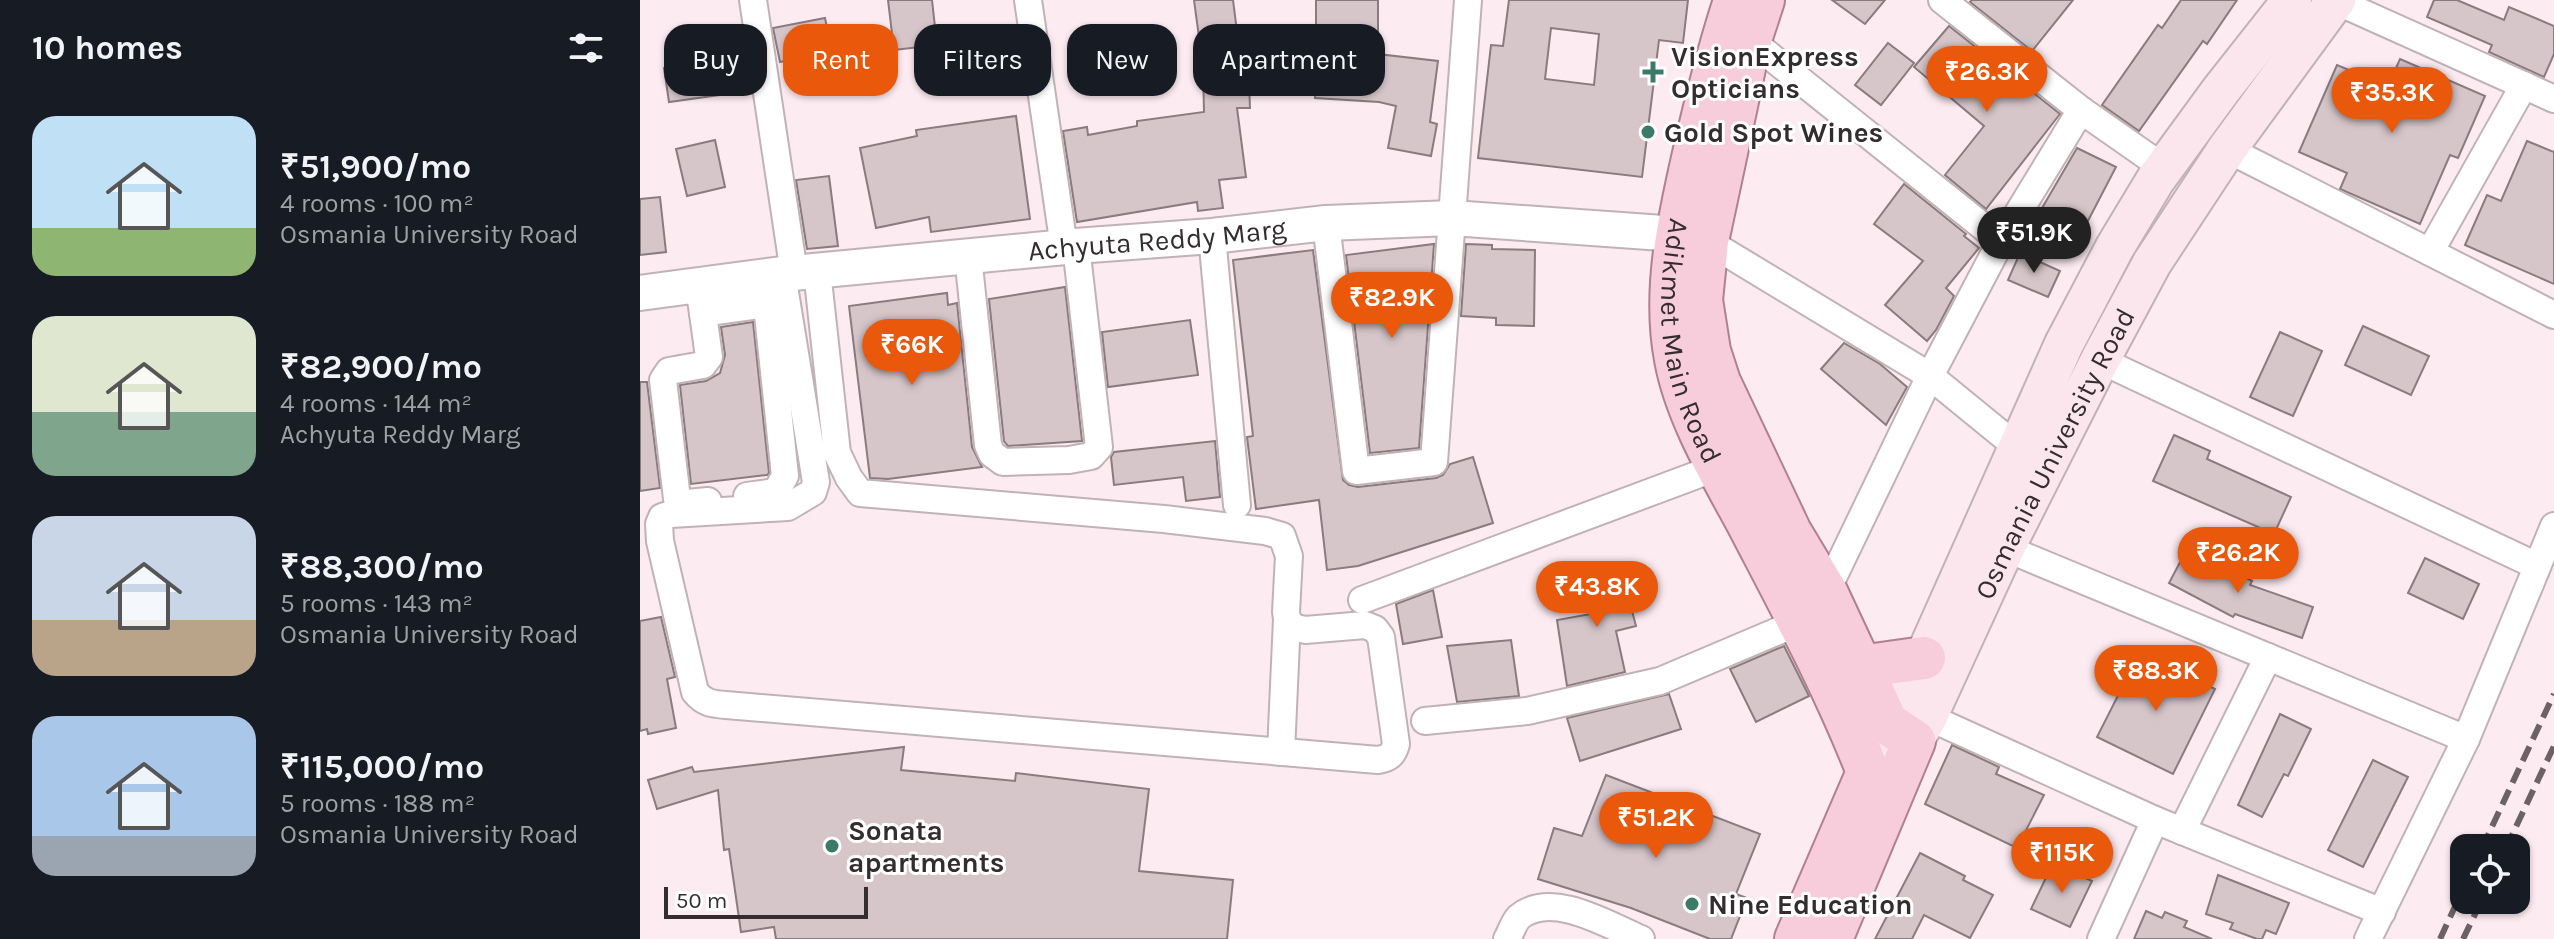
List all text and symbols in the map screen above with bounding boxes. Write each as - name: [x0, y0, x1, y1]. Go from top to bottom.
- chip: Buy: [664, 24, 767, 96]
- chip: Rent: [783, 24, 898, 96]
- chip: Filters: [914, 24, 1051, 96]
- chip: New: [1067, 24, 1177, 96]
- chip: Apartment: [1193, 24, 1385, 96]
- icon: filters: [564, 26, 608, 70]
- text: 10 homes: [32, 28, 183, 68]
- place label: VisionExpress Opticians: [1671, 40, 1859, 105]
- pin: ₹26.3K: [1922, 46, 2052, 114]
- text: ₹26.3K: [1944, 56, 2030, 87]
- marker: VisionExpress Opticians: [1642, 61, 1664, 83]
- pin: ₹35.3K: [2327, 67, 2457, 135]
- text: ₹35.3K: [2350, 77, 2434, 108]
- place label: Gold Spot Wines: [1664, 116, 1883, 149]
- marker: Gold Spot Wines: [1639, 123, 1657, 141]
- text: ₹51,900/mo: [280, 147, 471, 187]
- icon: home: [96, 148, 192, 244]
- text: 4 rooms · 100 m²: [280, 188, 474, 219]
- pin: ₹51.9K: [1969, 207, 2099, 275]
- street label: Achyuta Reddy Marg: [1026, 211, 1288, 267]
- street label: Adikmet Main Road: [1655, 216, 1729, 468]
- text: ₹51.9K: [1995, 217, 2073, 248]
- text: Osmania University Road: [280, 219, 579, 250]
- pin: ₹82.9K: [1327, 272, 1457, 340]
- text: ₹82.9K: [1349, 282, 1435, 313]
- street label: Osmania University Road: [1967, 302, 2141, 604]
- pin: ₹66K: [865, 319, 959, 387]
- text: ₹66K: [880, 329, 944, 360]
- text: ₹82,900/mo: [280, 347, 482, 387]
- icon: home: [96, 348, 192, 444]
- text: 4 rooms · 144 m²: [280, 388, 472, 419]
- text: Achyuta Reddy Marg: [280, 419, 521, 450]
- pin: ₹26.2K: [2173, 527, 2303, 595]
- text: ₹26.2K: [2196, 537, 2280, 568]
- text: ₹88,300/mo: [280, 547, 484, 587]
- icon: home: [96, 548, 192, 644]
- pin: ₹43.8K: [1532, 561, 1662, 629]
- text: ₹43.8K: [1554, 571, 1640, 602]
- text: 5 rooms · 143 m²: [280, 588, 473, 619]
- text: Osmania University Road: [280, 619, 579, 650]
- pin: ₹88.3K: [2091, 645, 2221, 713]
- text: ₹88.3K: [2112, 655, 2200, 686]
- text: ₹115,000/mo: [280, 747, 484, 787]
- icon: home: [96, 748, 192, 844]
- text: 5 rooms · 188 m²: [280, 788, 475, 819]
- pin: ₹51.2K: [1591, 792, 1721, 860]
- text: ₹51.2K: [1617, 802, 1695, 833]
- place label: Sonata apartments: [848, 814, 1005, 879]
- text: Osmania University Road: [280, 819, 579, 850]
- pin: ₹115K: [2006, 827, 2118, 895]
- map controls: [2450, 834, 2530, 914]
- button: locate: [2450, 834, 2530, 914]
- marker: Sonata apartments: [823, 837, 841, 855]
- text: ₹115K: [2029, 837, 2095, 868]
- scale bar: [664, 883, 868, 919]
- text: 50 m: [676, 888, 727, 914]
- place label: Nine Education: [1708, 888, 1913, 921]
- marker: Nine Education: [1683, 895, 1701, 913]

